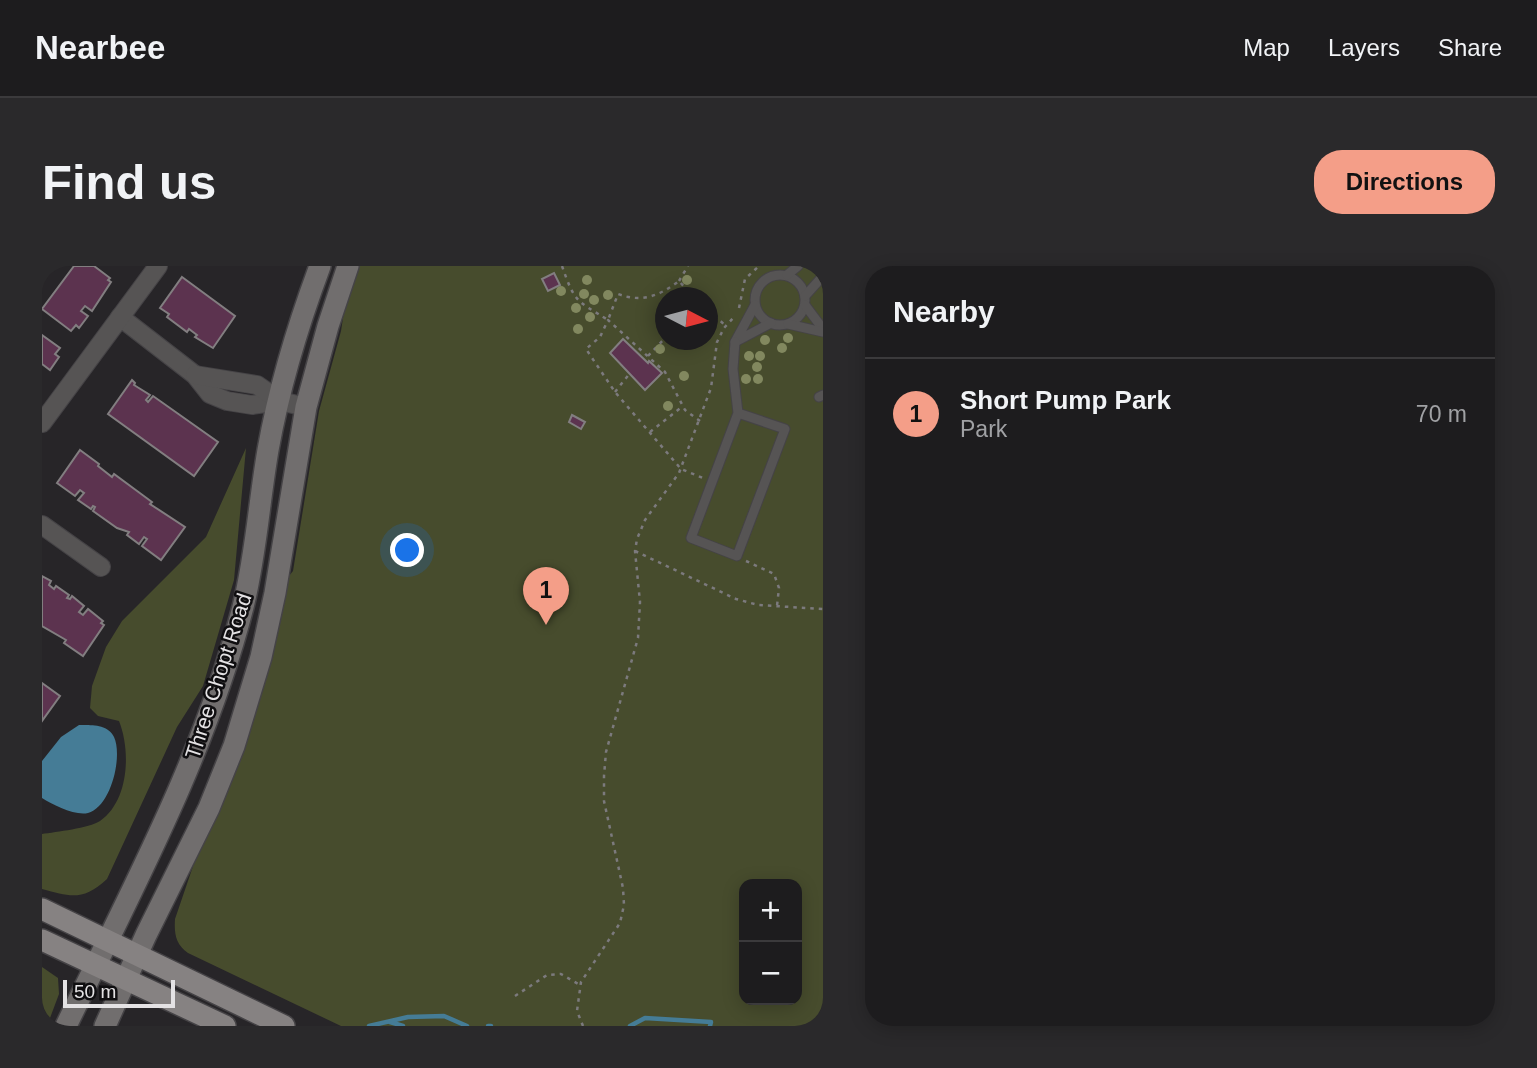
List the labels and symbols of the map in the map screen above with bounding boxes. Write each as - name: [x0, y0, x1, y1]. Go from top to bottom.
- north arrow: [655, 287, 718, 350]
- your location: [390, 533, 424, 567]
- pin: 1: [523, 567, 569, 625]
- street label: Three Chopt Road: [180, 590, 256, 762]
- scale bar: [63, 977, 175, 1009]

